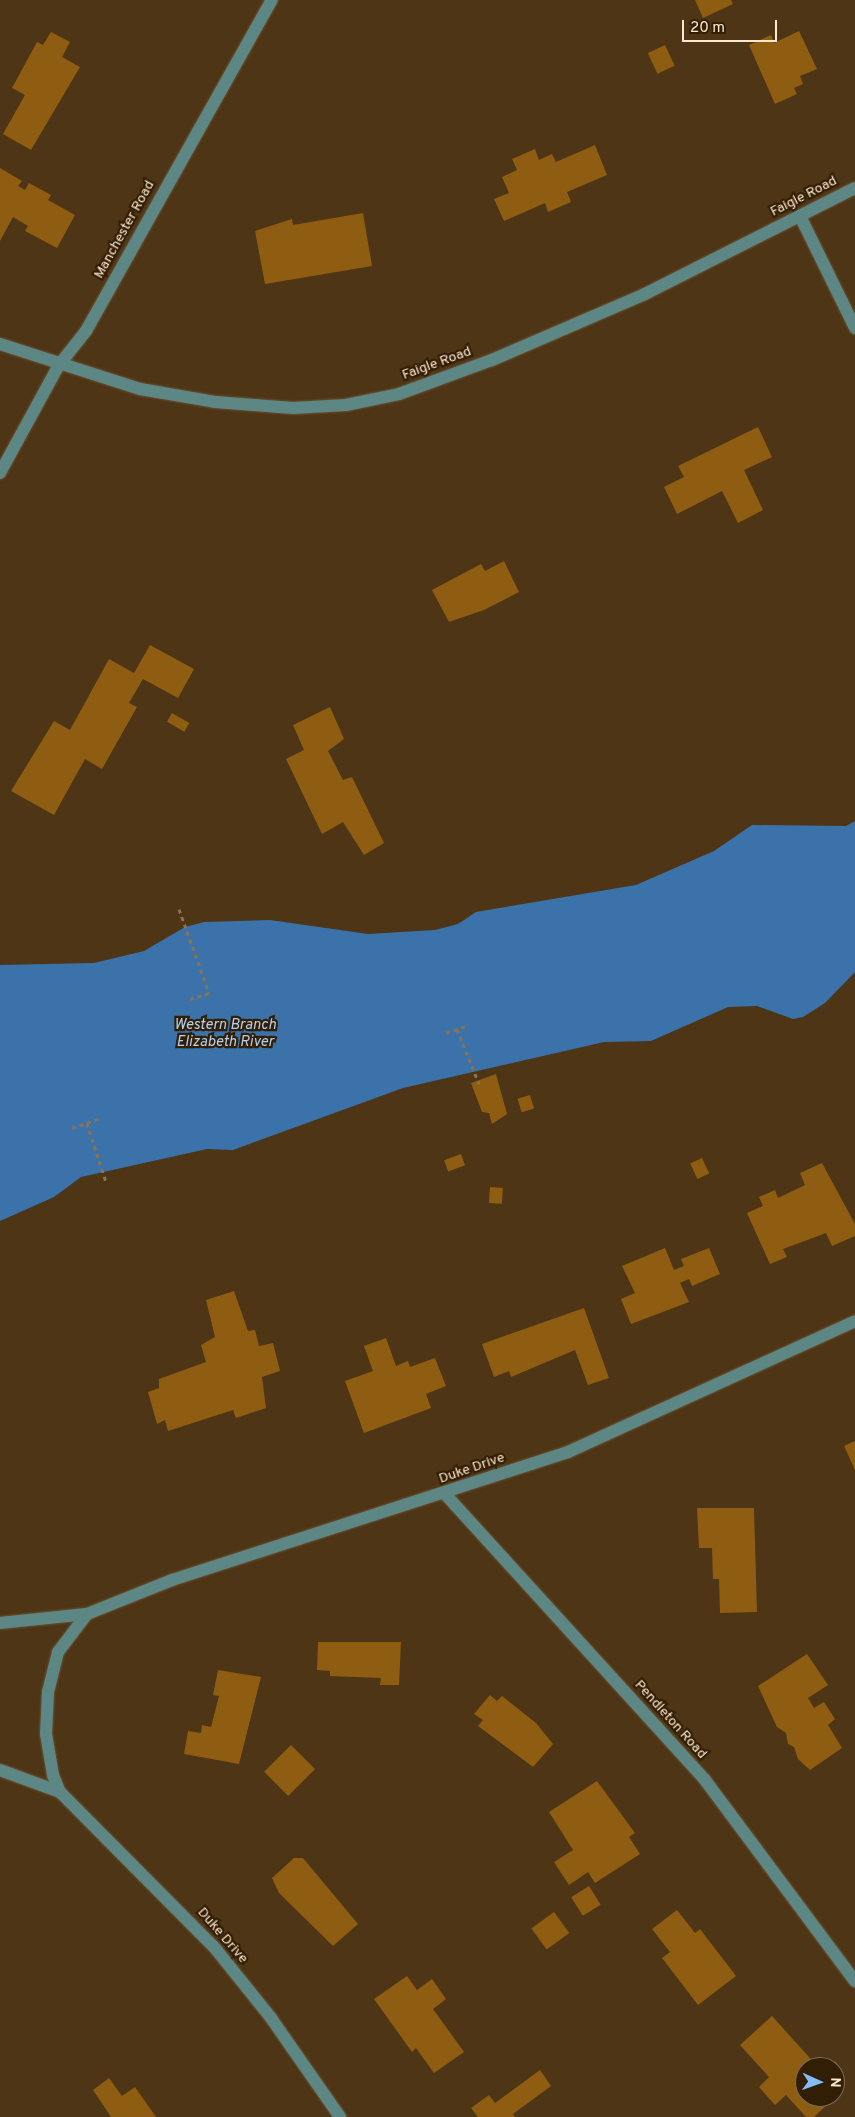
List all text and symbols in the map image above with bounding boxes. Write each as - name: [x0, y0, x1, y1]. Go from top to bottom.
- scale bar: [685, 10, 780, 42]
- text: 20 m: [690, 19, 725, 38]
- street label: Faigle Road: [768, 173, 840, 221]
- street label: Manchester Road: [91, 178, 159, 282]
- street label: Faigle Road: [400, 344, 474, 384]
- water label: Western Branch Elizabeth River: [174, 1016, 276, 1051]
- street label: Duke Drive: [437, 1450, 507, 1488]
- street label: Pendleton Road: [630, 1677, 710, 1763]
- street label: Duke Drive: [193, 1905, 251, 1967]
- north arrow: [795, 2057, 845, 2107]
- text: N: [826, 2077, 843, 2088]

